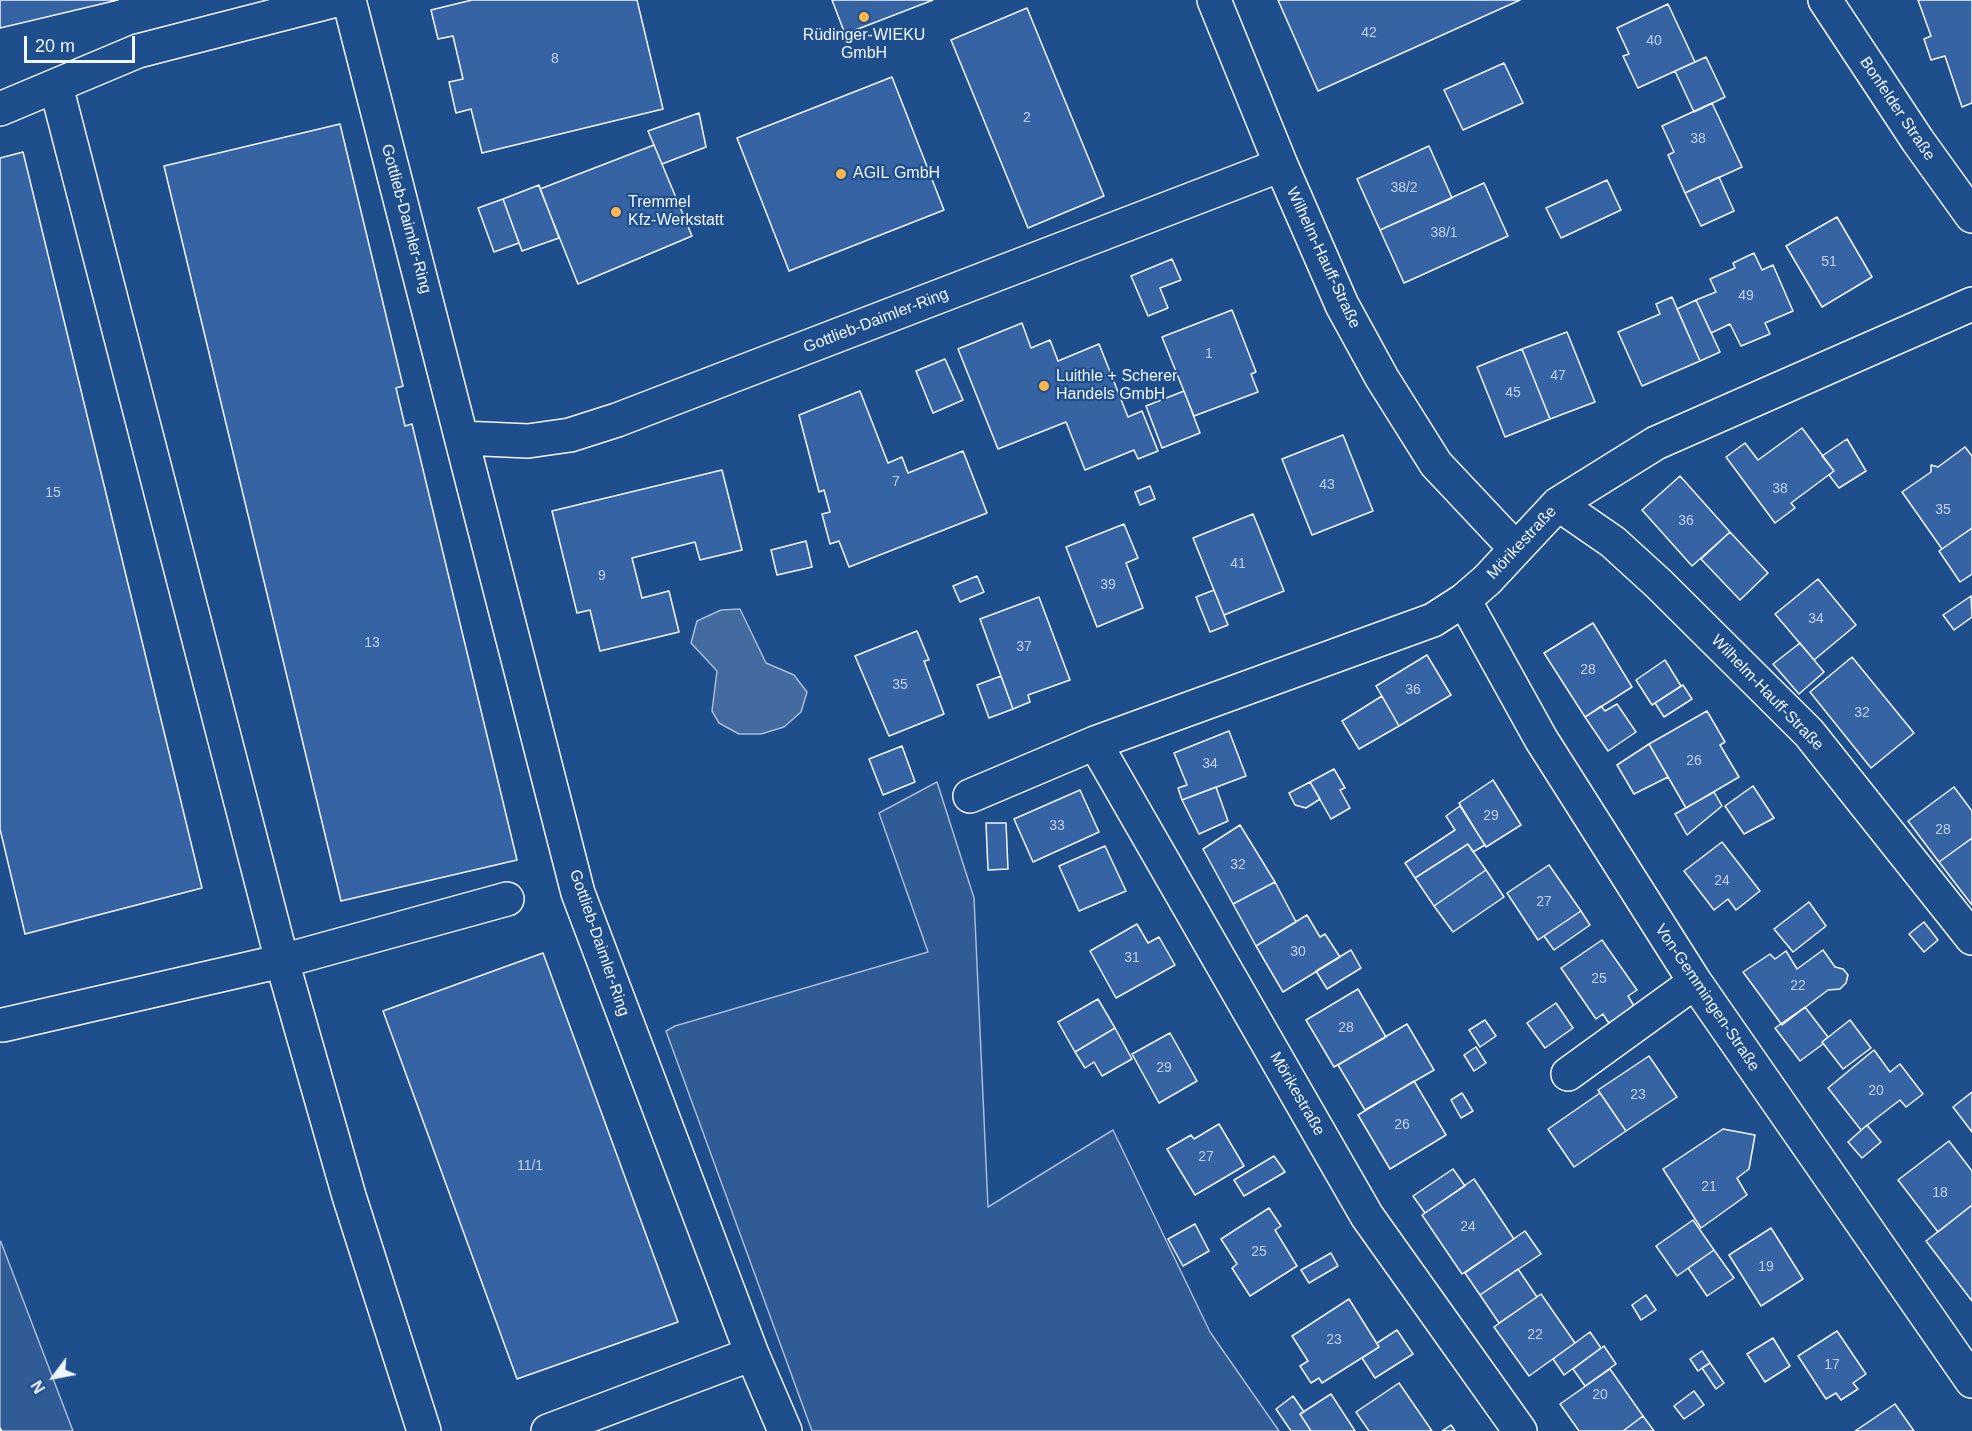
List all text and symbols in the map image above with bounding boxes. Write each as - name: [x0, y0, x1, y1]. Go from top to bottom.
- marker: Rüdinger-WIEKU GmbH: [857, 10, 871, 24]
- scale bar: [27, 24, 138, 62]
- house number: 42: [1361, 25, 1377, 41]
- place label: Rüdinger-WIEKU GmbH: [803, 26, 925, 64]
- house number: 40: [1646, 33, 1662, 49]
- text: 20 m: [35, 36, 75, 56]
- house number: 8: [551, 51, 559, 67]
- street label: Bonfelder Straße: [1855, 53, 1939, 165]
- house number: 2: [1023, 110, 1031, 126]
- house number: 38: [1690, 131, 1706, 147]
- street label: Gottlieb-Daimler-Ring: [377, 142, 435, 296]
- place label: AGIL GmbH: [853, 164, 940, 184]
- marker: AGIL GmbH: [834, 167, 848, 181]
- house number: 38/2: [1390, 180, 1418, 196]
- street label: Wilhelm-Hauff-Straße: [1282, 184, 1364, 332]
- place label: Tremmel Kfz-Werkstatt: [628, 193, 724, 231]
- marker: Tremmel Kfz-Werkstatt: [609, 205, 623, 219]
- house number: 38/1: [1430, 225, 1458, 241]
- house number: 51: [1821, 254, 1837, 270]
- street label: Gottlieb-Daimler-Ring: [801, 284, 951, 358]
- house number: 49: [1738, 288, 1754, 304]
- house number: 1: [1205, 346, 1213, 362]
- place label: Luithle + Scherer Handels GmbH: [1056, 367, 1177, 405]
- house number: 47: [1550, 368, 1566, 384]
- marker: Luithle + Scherer Handels GmbH: [1037, 379, 1051, 393]
- house number: 45: [1505, 385, 1521, 401]
- house number: 7: [892, 474, 900, 490]
- house number: 43: [1319, 477, 1335, 493]
- house number: 38: [1772, 481, 1788, 497]
- house number: 15: [45, 485, 61, 501]
- street label: Mörikestraße: [1483, 502, 1561, 584]
- house number: 35: [1935, 502, 1951, 518]
- house number: 36: [1678, 513, 1694, 529]
- house number: 41: [1230, 556, 1246, 572]
- house number: 9: [598, 568, 606, 584]
- house number: 39: [1100, 577, 1116, 593]
- house number: 34: [1808, 611, 1824, 627]
- street label: Wilhelm-Hauff-Straße: [1707, 631, 1827, 755]
- house number: 13: [364, 635, 380, 651]
- house number: 37: [1016, 639, 1032, 655]
- house number: 28: [1580, 662, 1596, 678]
- house number: 35: [892, 677, 908, 693]
- house number: 36: [1405, 682, 1421, 698]
- house number: 32: [1854, 705, 1870, 721]
- house number: 26: [1686, 753, 1702, 769]
- house number: 34: [1202, 756, 1218, 772]
- house number: 29: [1483, 808, 1499, 824]
- house number: 33: [1049, 818, 1065, 834]
- house number: 28: [1935, 822, 1951, 838]
- house number: 32: [1230, 857, 1246, 873]
- street label: Gottlieb-Daimler-Ring: [565, 867, 633, 1019]
- house number: 24: [1714, 873, 1730, 889]
- house number: 27: [1536, 894, 1552, 910]
- street label: Von-Gemmingen-Straße: [1651, 921, 1763, 1075]
- house number: 30: [1290, 944, 1306, 960]
- house number: 31: [1124, 950, 1140, 966]
- house number: 25: [1591, 971, 1607, 987]
- house number: 22: [1790, 978, 1806, 994]
- house number: 28: [1338, 1020, 1354, 1036]
- street label: Mörikestraße: [1265, 1049, 1329, 1139]
- house number: 29: [1156, 1060, 1172, 1076]
- house number: 20: [1868, 1083, 1884, 1099]
- house number: 23: [1630, 1087, 1646, 1103]
- house number: 26: [1394, 1117, 1410, 1133]
- house number: 27: [1198, 1149, 1214, 1165]
- house number: 11/1: [517, 1158, 543, 1174]
- house number: 21: [1701, 1179, 1717, 1195]
- house number: 18: [1932, 1185, 1948, 1201]
- house number: 24: [1460, 1219, 1476, 1235]
- house number: 25: [1251, 1244, 1267, 1260]
- house number: 19: [1758, 1259, 1774, 1275]
- house number: 22: [1527, 1327, 1543, 1343]
- house number: 23: [1326, 1332, 1342, 1348]
- north arrow: [24, 1347, 84, 1407]
- house number: 17: [1824, 1357, 1840, 1373]
- text: N: [28, 1377, 49, 1396]
- house number: 20: [1592, 1387, 1608, 1403]

